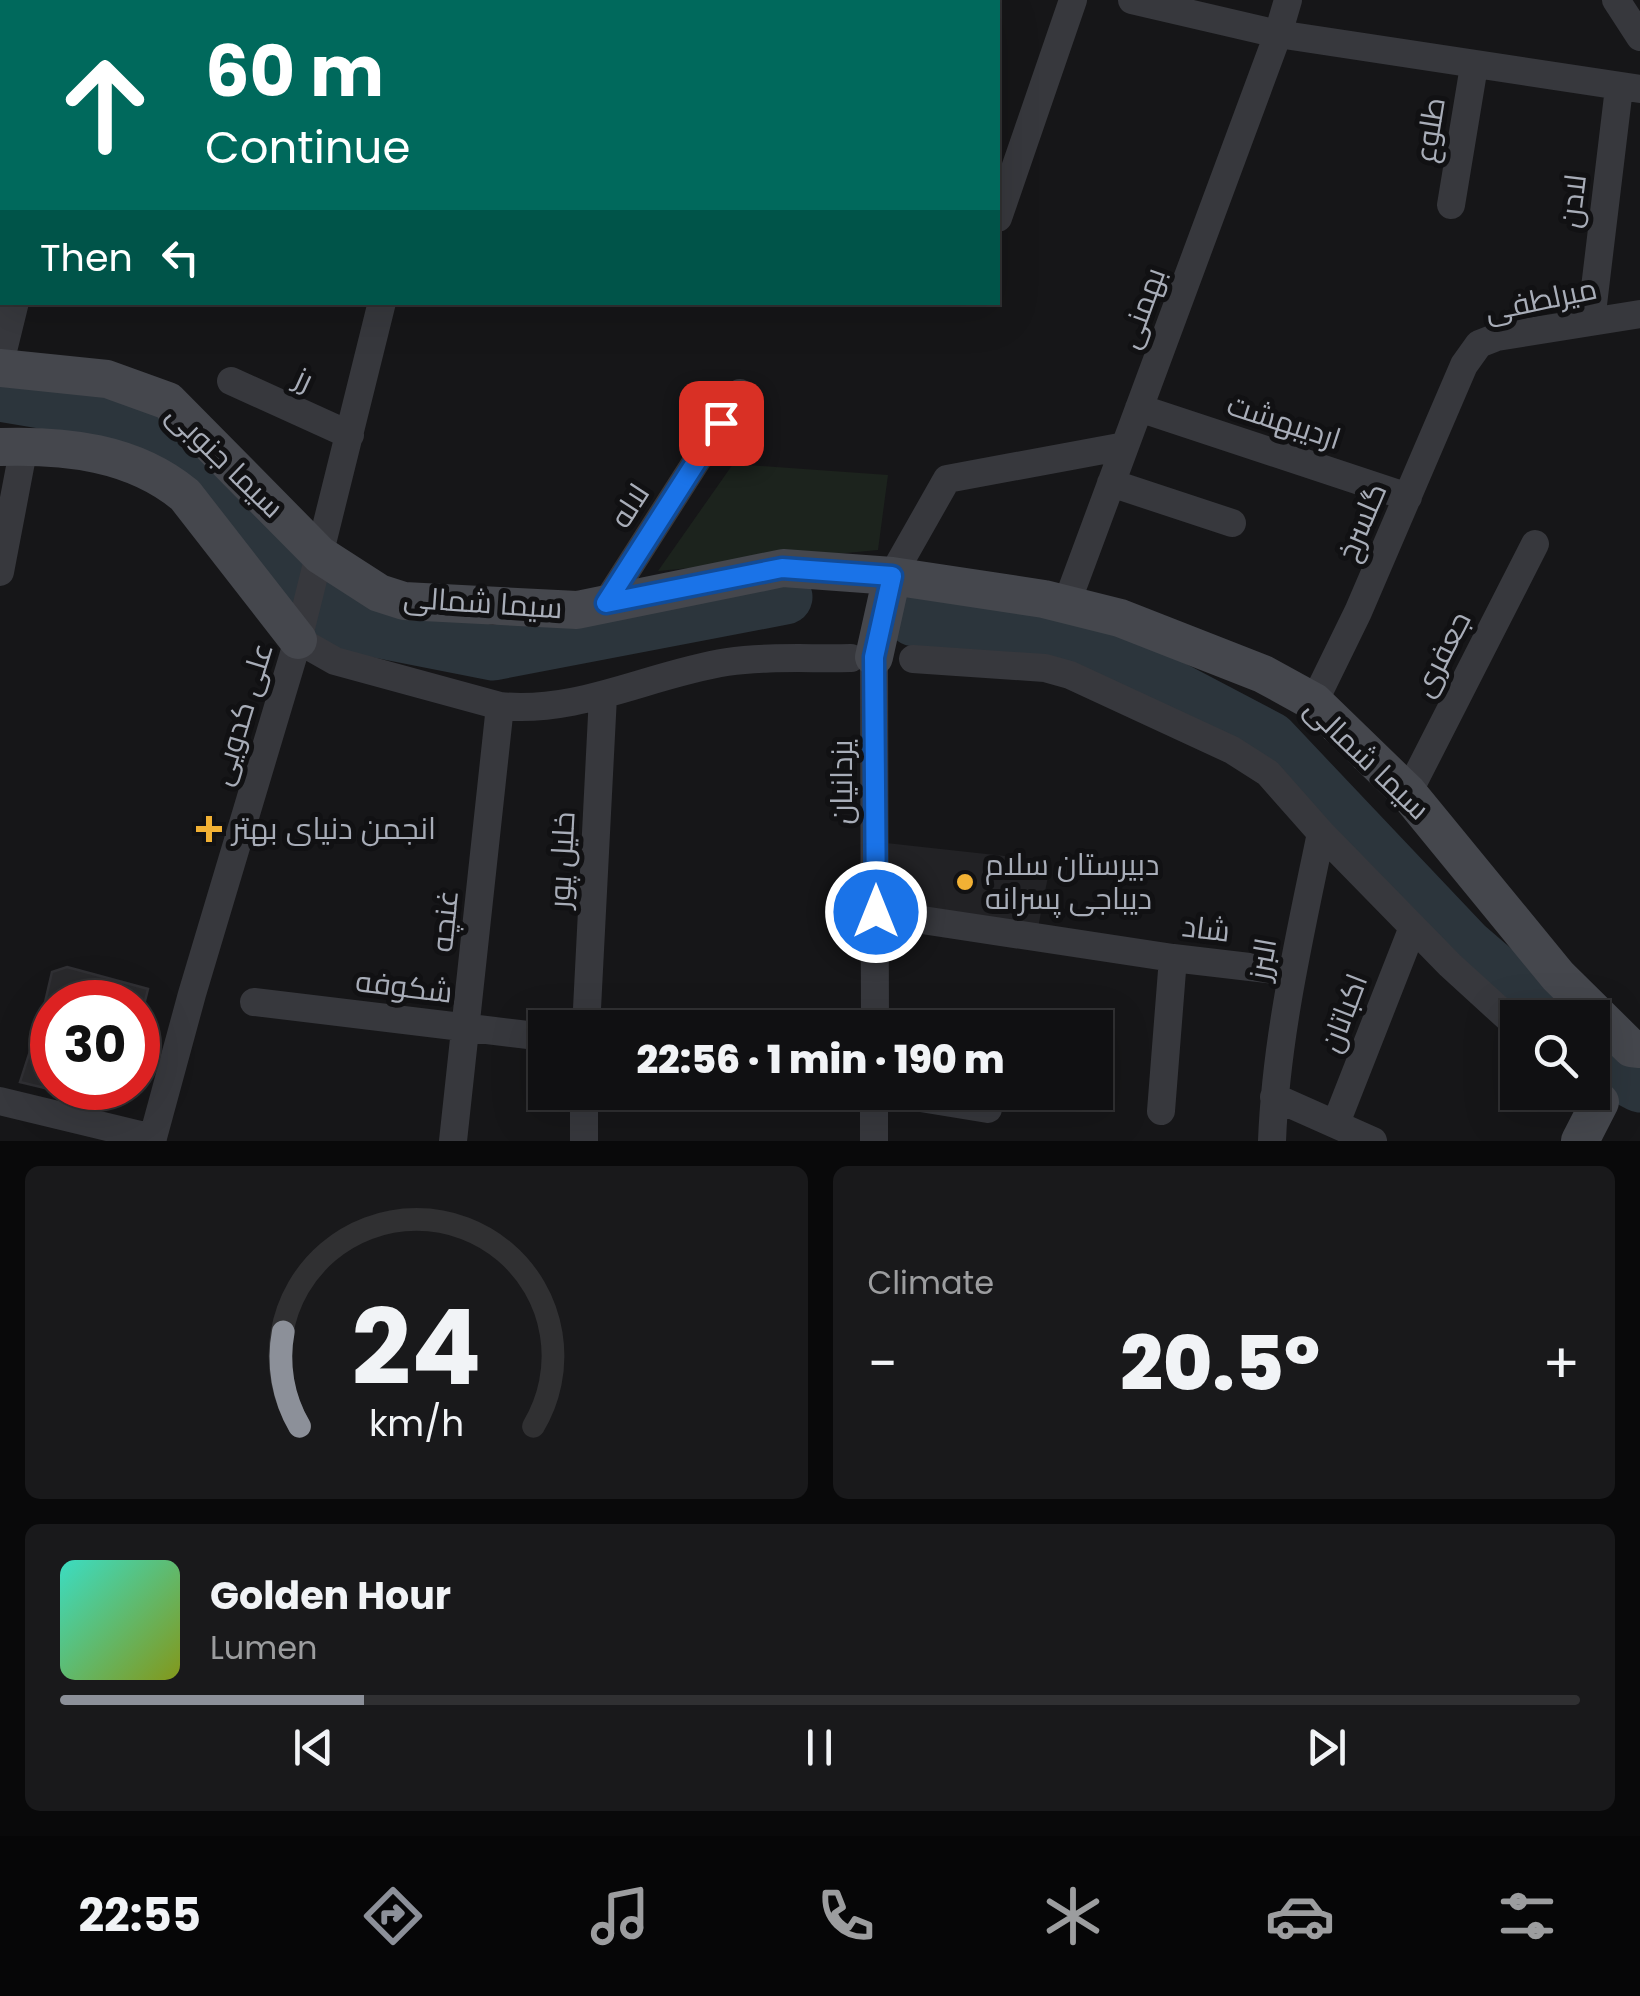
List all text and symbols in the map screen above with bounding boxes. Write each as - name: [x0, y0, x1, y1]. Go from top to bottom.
- text: 60 m: [205, 22, 384, 121]
- icon: ahead: [40, 40, 170, 170]
- street label: طلوع: [1403, 94, 1456, 166]
- text: Continue: [205, 116, 410, 179]
- street label: لادن: [1548, 172, 1597, 230]
- icon: left: [153, 230, 208, 285]
- text: Then: [40, 231, 133, 284]
- street label: بهمنی: [1107, 261, 1176, 354]
- street label: میرلطفی: [1481, 267, 1601, 332]
- street label: رز: [286, 355, 320, 401]
- pin: [679, 381, 764, 466]
- street label: اردیبهشت: [1222, 383, 1347, 460]
- street label: سیما جنوبی: [157, 394, 294, 528]
- icon: arrive: [694, 396, 749, 451]
- street label: لاله: [599, 475, 660, 536]
- street label: گلسرخ: [1326, 476, 1397, 568]
- street label: سیما شمالی: [402, 575, 564, 630]
- street label: جعفری: [1402, 604, 1481, 704]
- street label: علی کدویی: [199, 637, 284, 791]
- street label: سیما شمالی: [1295, 688, 1440, 829]
- street label: یزدانیان: [820, 739, 863, 825]
- place label: انجمن دنیای بهتر: [230, 807, 436, 850]
- street label: خلیل‌ پور: [537, 810, 586, 911]
- marker: انجمن دنیای بهتر: [196, 816, 222, 842]
- place label: دبیرستان سلام دیباجی پسرانه: [985, 843, 1160, 920]
- position arrow: [824, 860, 928, 964]
- marker: دبیرستان سلام دیباجی پسرانه: [954, 871, 976, 893]
- street label: غنچه: [420, 888, 469, 954]
- street label: شاد: [1180, 904, 1233, 953]
- street label: البرز: [1237, 934, 1287, 985]
- street label: شکوفه: [353, 959, 455, 1014]
- street label: اکباتان: [1309, 967, 1378, 1058]
- speed limit sign: 30: [30, 980, 160, 1110]
- map controls: [1500, 1000, 1610, 1110]
- button: search: [1500, 1000, 1610, 1110]
- text: 22:56 · 1 min · 190 m: [636, 1033, 1005, 1086]
- text: Climate: [868, 1260, 994, 1305]
- text: 24: [351, 1275, 481, 1420]
- text: 20.5°: [1120, 1311, 1320, 1416]
- text: −: [868, 1325, 898, 1402]
- text: +: [1542, 1325, 1580, 1402]
- text: km/h: [369, 1398, 464, 1449]
- text: Golden Hour: [210, 1569, 451, 1622]
- text: Lumen: [210, 1625, 318, 1670]
- icon: previous: [286, 1720, 341, 1775]
- icon: pause: [792, 1720, 847, 1775]
- icon: next: [1299, 1720, 1354, 1775]
- icon: directions: [358, 1881, 428, 1951]
- icon: music: [585, 1881, 655, 1951]
- icon: phone: [811, 1881, 881, 1951]
- icon: climate: [1038, 1881, 1108, 1951]
- icon: car: [1265, 1881, 1335, 1951]
- icon: filters: [1492, 1881, 1562, 1951]
- text: 22:55: [78, 1884, 201, 1947]

